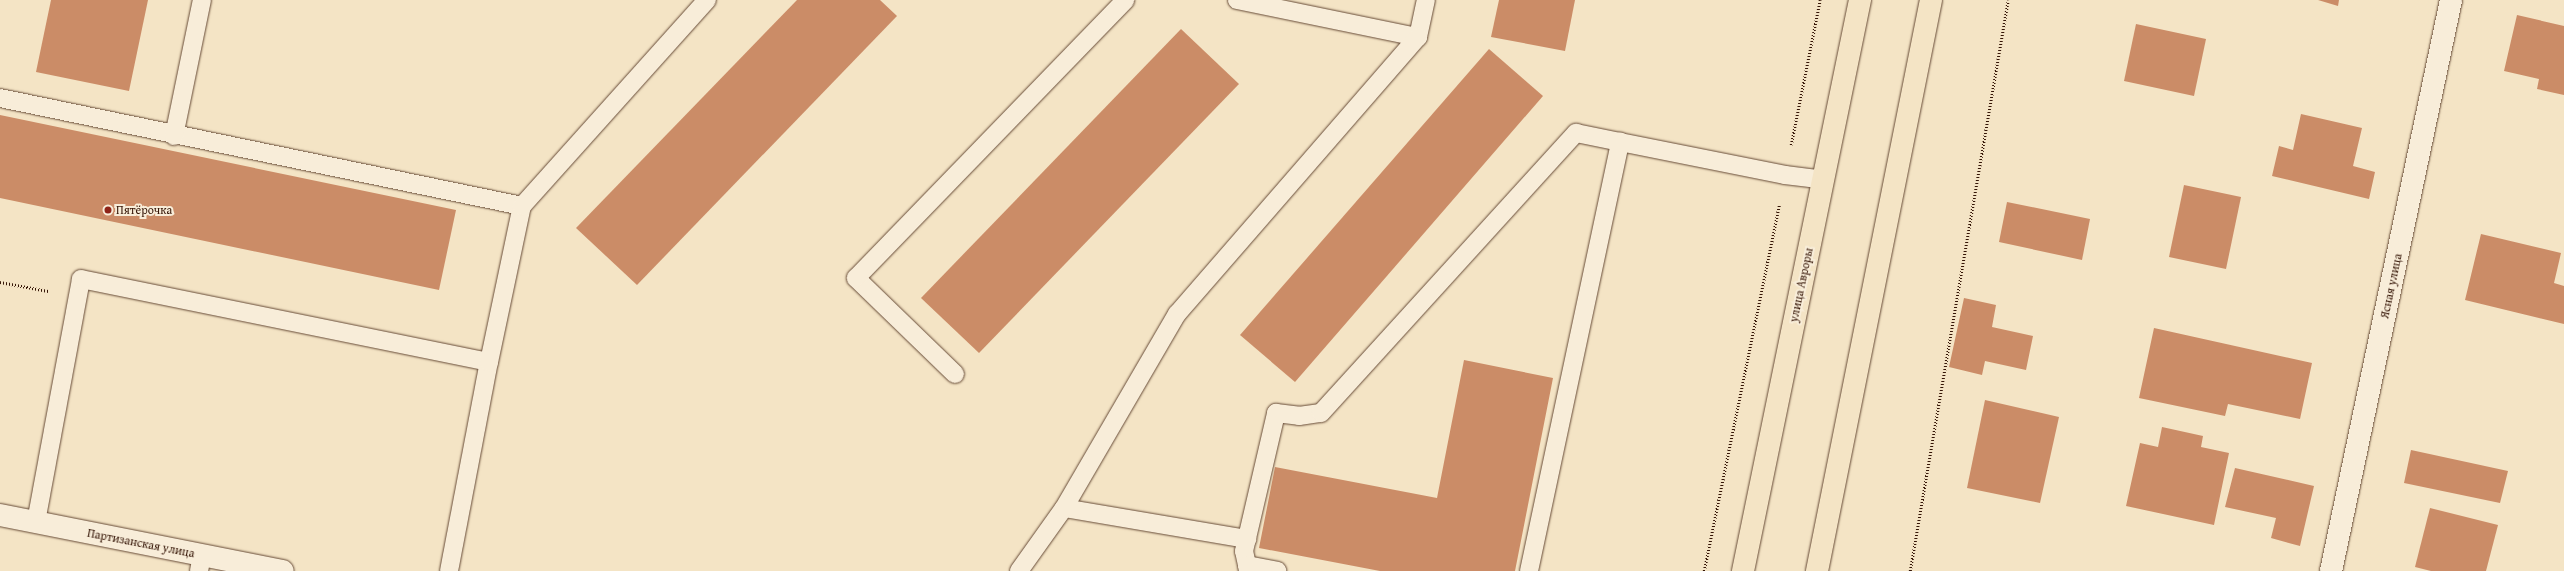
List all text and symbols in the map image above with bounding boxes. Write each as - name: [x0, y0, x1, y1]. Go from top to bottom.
- place label: Пятёрочка: [116, 203, 172, 217]
- marker: Пятёрочка: [103, 205, 113, 215]
- street label: улица Авроры: [1786, 247, 1816, 323]
- street label: Ясная улица: [2377, 252, 2405, 320]
- street label: Партизанская улица: [86, 526, 196, 560]

